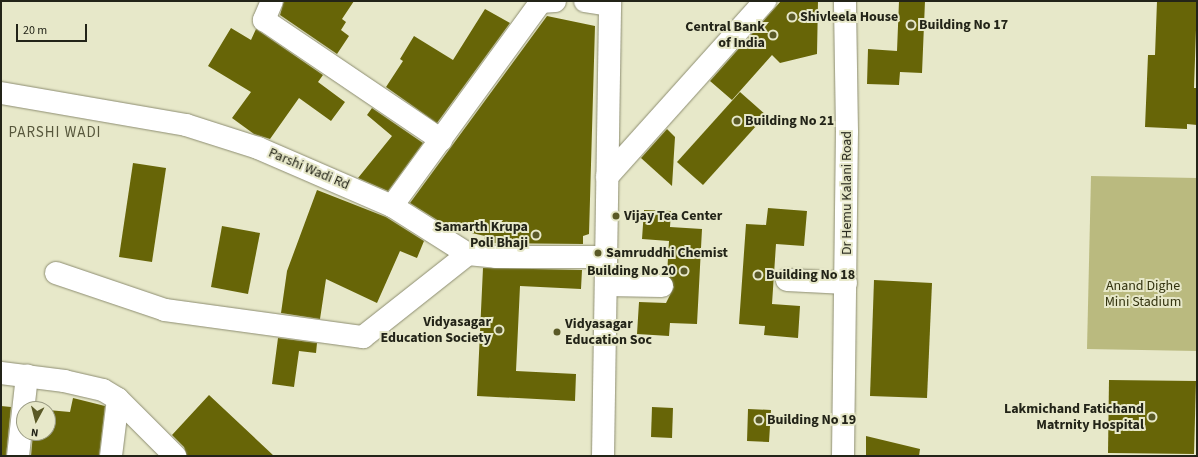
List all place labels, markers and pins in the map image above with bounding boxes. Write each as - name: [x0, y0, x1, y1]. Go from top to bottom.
- place label: Shivleela House: [800, 9, 898, 25]
- marker: Shivleela House: [787, 12, 797, 22]
- place label: Building No 17: [919, 17, 1008, 33]
- place label: Central Bank of India: [685, 19, 765, 52]
- marker: Building No 17: [906, 20, 916, 30]
- marker: Central Bank of India: [768, 30, 778, 40]
- place label: Building No 21: [745, 113, 834, 129]
- marker: Building No 21: [732, 116, 742, 126]
- place label: Vijay Tea Center: [624, 208, 722, 224]
- marker: Vijay Tea Center: [611, 211, 621, 221]
- place label: Samarth Krupa Poli Bhaji: [434, 219, 528, 252]
- marker: Samarth Krupa Poli Bhaji: [531, 230, 541, 240]
- place label: Samruddhi Chemist: [606, 245, 728, 261]
- marker: Samruddhi Chemist: [593, 248, 603, 258]
- place label: Building No 20: [587, 263, 676, 279]
- marker: Building No 20: [679, 266, 689, 276]
- place label: Building No 18: [766, 267, 855, 283]
- marker: Building No 18: [753, 270, 763, 280]
- place label: Vidyasagar Education Society: [380, 314, 491, 346]
- place label: Vidyasagar Education Soc: [565, 316, 652, 348]
- marker: Vidyasagar Education Society: [494, 325, 504, 335]
- marker: Vidyasagar Education Soc: [552, 327, 562, 337]
- place label: Lakmichand Fatichand Matrnity Hospital: [1004, 401, 1144, 434]
- place label: Building No 19: [767, 412, 856, 428]
- marker: Lakmichand Fatichand Matrnity Hospital: [1147, 412, 1157, 422]
- marker: Building No 19: [754, 415, 764, 425]

